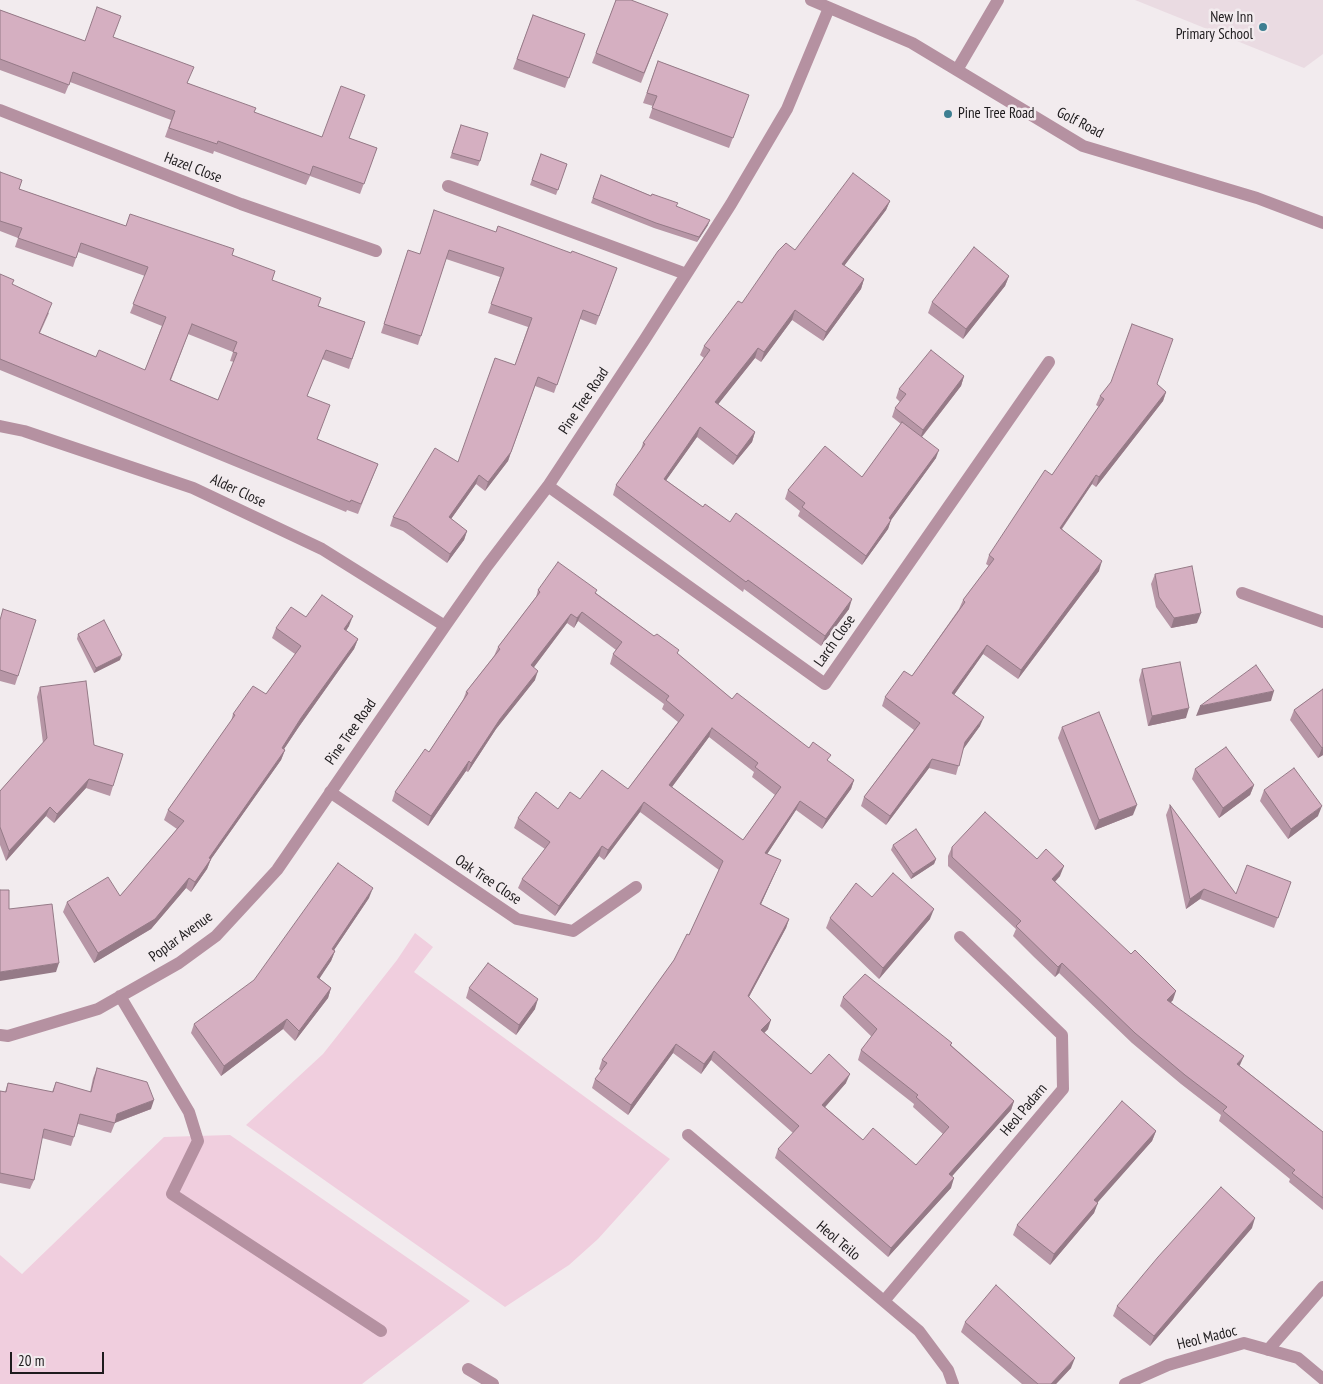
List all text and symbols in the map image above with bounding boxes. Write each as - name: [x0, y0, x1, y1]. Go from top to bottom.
- place label: New Inn Primary School: [1176, 9, 1253, 44]
- marker: New Inn Primary School: [1257, 21, 1269, 33]
- street label: Golf Road: [1054, 104, 1106, 142]
- place label: Pine Tree Road: [958, 105, 1035, 123]
- marker: Pine Tree Road: [942, 108, 954, 120]
- street label: Hazel Close: [162, 149, 224, 187]
- street label: Pine Tree Road: [555, 364, 613, 438]
- street label: Alder Close: [208, 470, 268, 512]
- street label: Larch Close: [811, 612, 859, 670]
- street label: Pine Tree Road: [322, 695, 380, 769]
- street label: Oak Tree Close: [451, 851, 525, 909]
- street label: Poplar Avenue: [146, 908, 216, 966]
- street label: Heol Padarn: [997, 1080, 1051, 1140]
- street label: Heol Teilo: [812, 1217, 864, 1265]
- street label: Heol Madoc: [1175, 1322, 1239, 1354]
- scale bar: [12, 1342, 106, 1374]
- text: 20 m: [18, 1351, 44, 1370]

